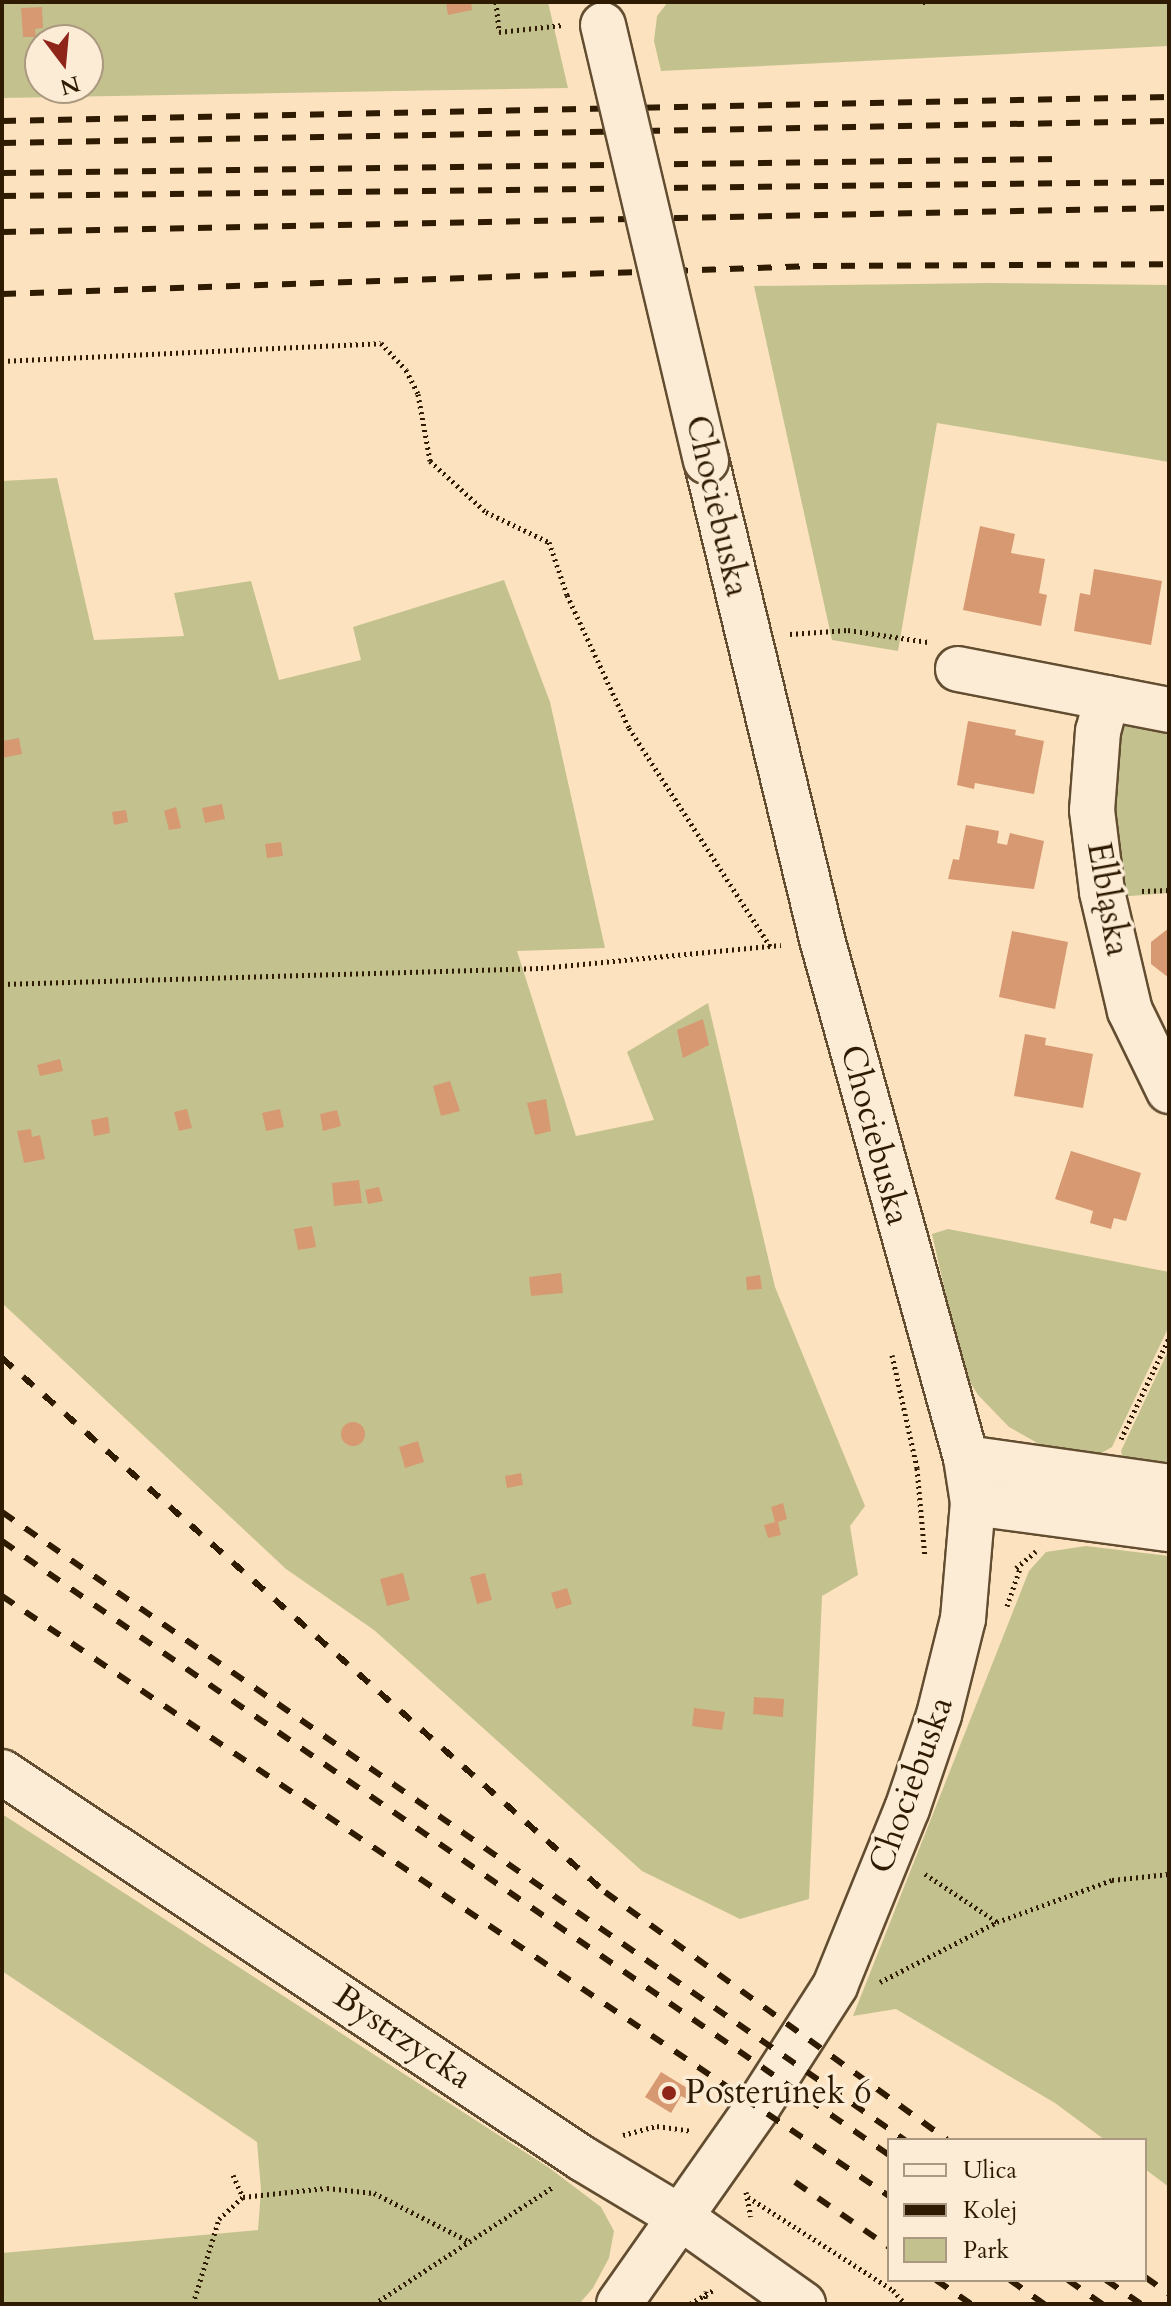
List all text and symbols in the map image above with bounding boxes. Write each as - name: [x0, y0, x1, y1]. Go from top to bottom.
- north arrow: [24, 24, 104, 104]
- text: N: [57, 68, 83, 102]
- street label: Chociebuska: [676, 411, 758, 601]
- street label: Elbląska: [1078, 839, 1138, 959]
- street label: Chociebuska: [831, 1041, 919, 1229]
- street label: Chociebuska: [860, 1691, 962, 1879]
- street label: Bystrzycka: [326, 1976, 480, 2098]
- place label: Posterunek 6: [685, 2073, 872, 2113]
- marker: Posterunek 6: [660, 2084, 678, 2102]
- legend: [887, 2138, 1147, 2282]
- text: Ulica: [963, 2154, 1017, 2187]
- text: Kolej: [963, 2194, 1018, 2227]
- text: Park: [963, 2234, 1009, 2267]

